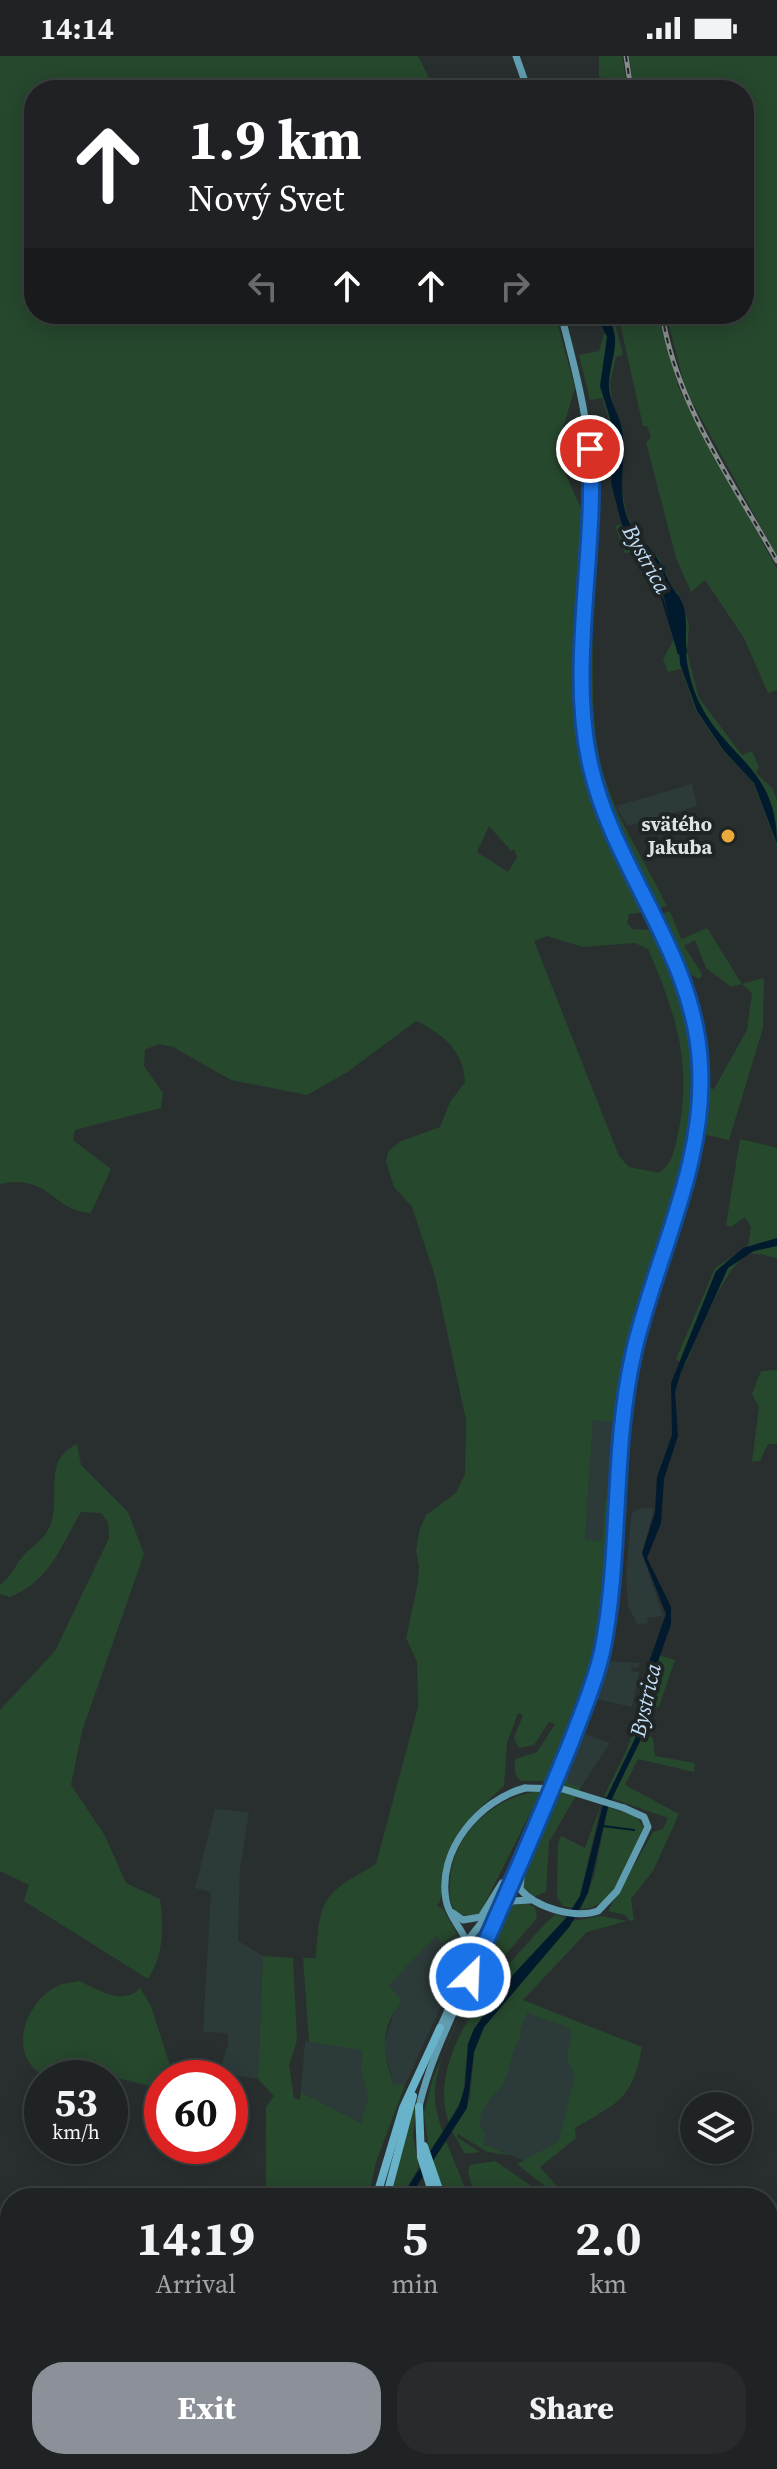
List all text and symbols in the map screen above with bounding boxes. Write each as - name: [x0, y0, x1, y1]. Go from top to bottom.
- text: 14:14: [40, 8, 114, 49]
- text: 1.9 km: [188, 101, 362, 178]
- icon: ahead: [56, 112, 160, 216]
- text: Nový Svet: [188, 174, 344, 223]
- icon: left: [241, 264, 285, 308]
- icon: ahead: [325, 264, 369, 308]
- icon: ahead: [409, 264, 453, 308]
- icon: right: [493, 264, 537, 308]
- pin: [556, 415, 624, 483]
- icon: arrive: [568, 427, 612, 471]
- water label: Bystrica: [615, 518, 678, 599]
- place label: svätého Jakuba: [642, 810, 712, 861]
- marker: svätého Jakuba: [719, 827, 737, 845]
- water label: Bystrica: [622, 1660, 668, 1741]
- position arrow: [428, 1935, 512, 2019]
- speed limit sign: 60: [144, 2060, 248, 2164]
- text: 53: [54, 2075, 98, 2129]
- map controls: [680, 2092, 752, 2164]
- button: layers: [680, 2092, 752, 2164]
- text: km/h: [52, 2118, 100, 2146]
- text: 14:19: [137, 2205, 255, 2271]
- text: 5: [402, 2205, 428, 2271]
- text: 2.0: [575, 2205, 641, 2271]
- text: Arrival: [156, 2266, 236, 2302]
- text: min: [392, 2266, 438, 2302]
- text: km: [589, 2266, 627, 2302]
- button: Exit: [32, 2362, 381, 2454]
- button: Share: [397, 2362, 746, 2454]

